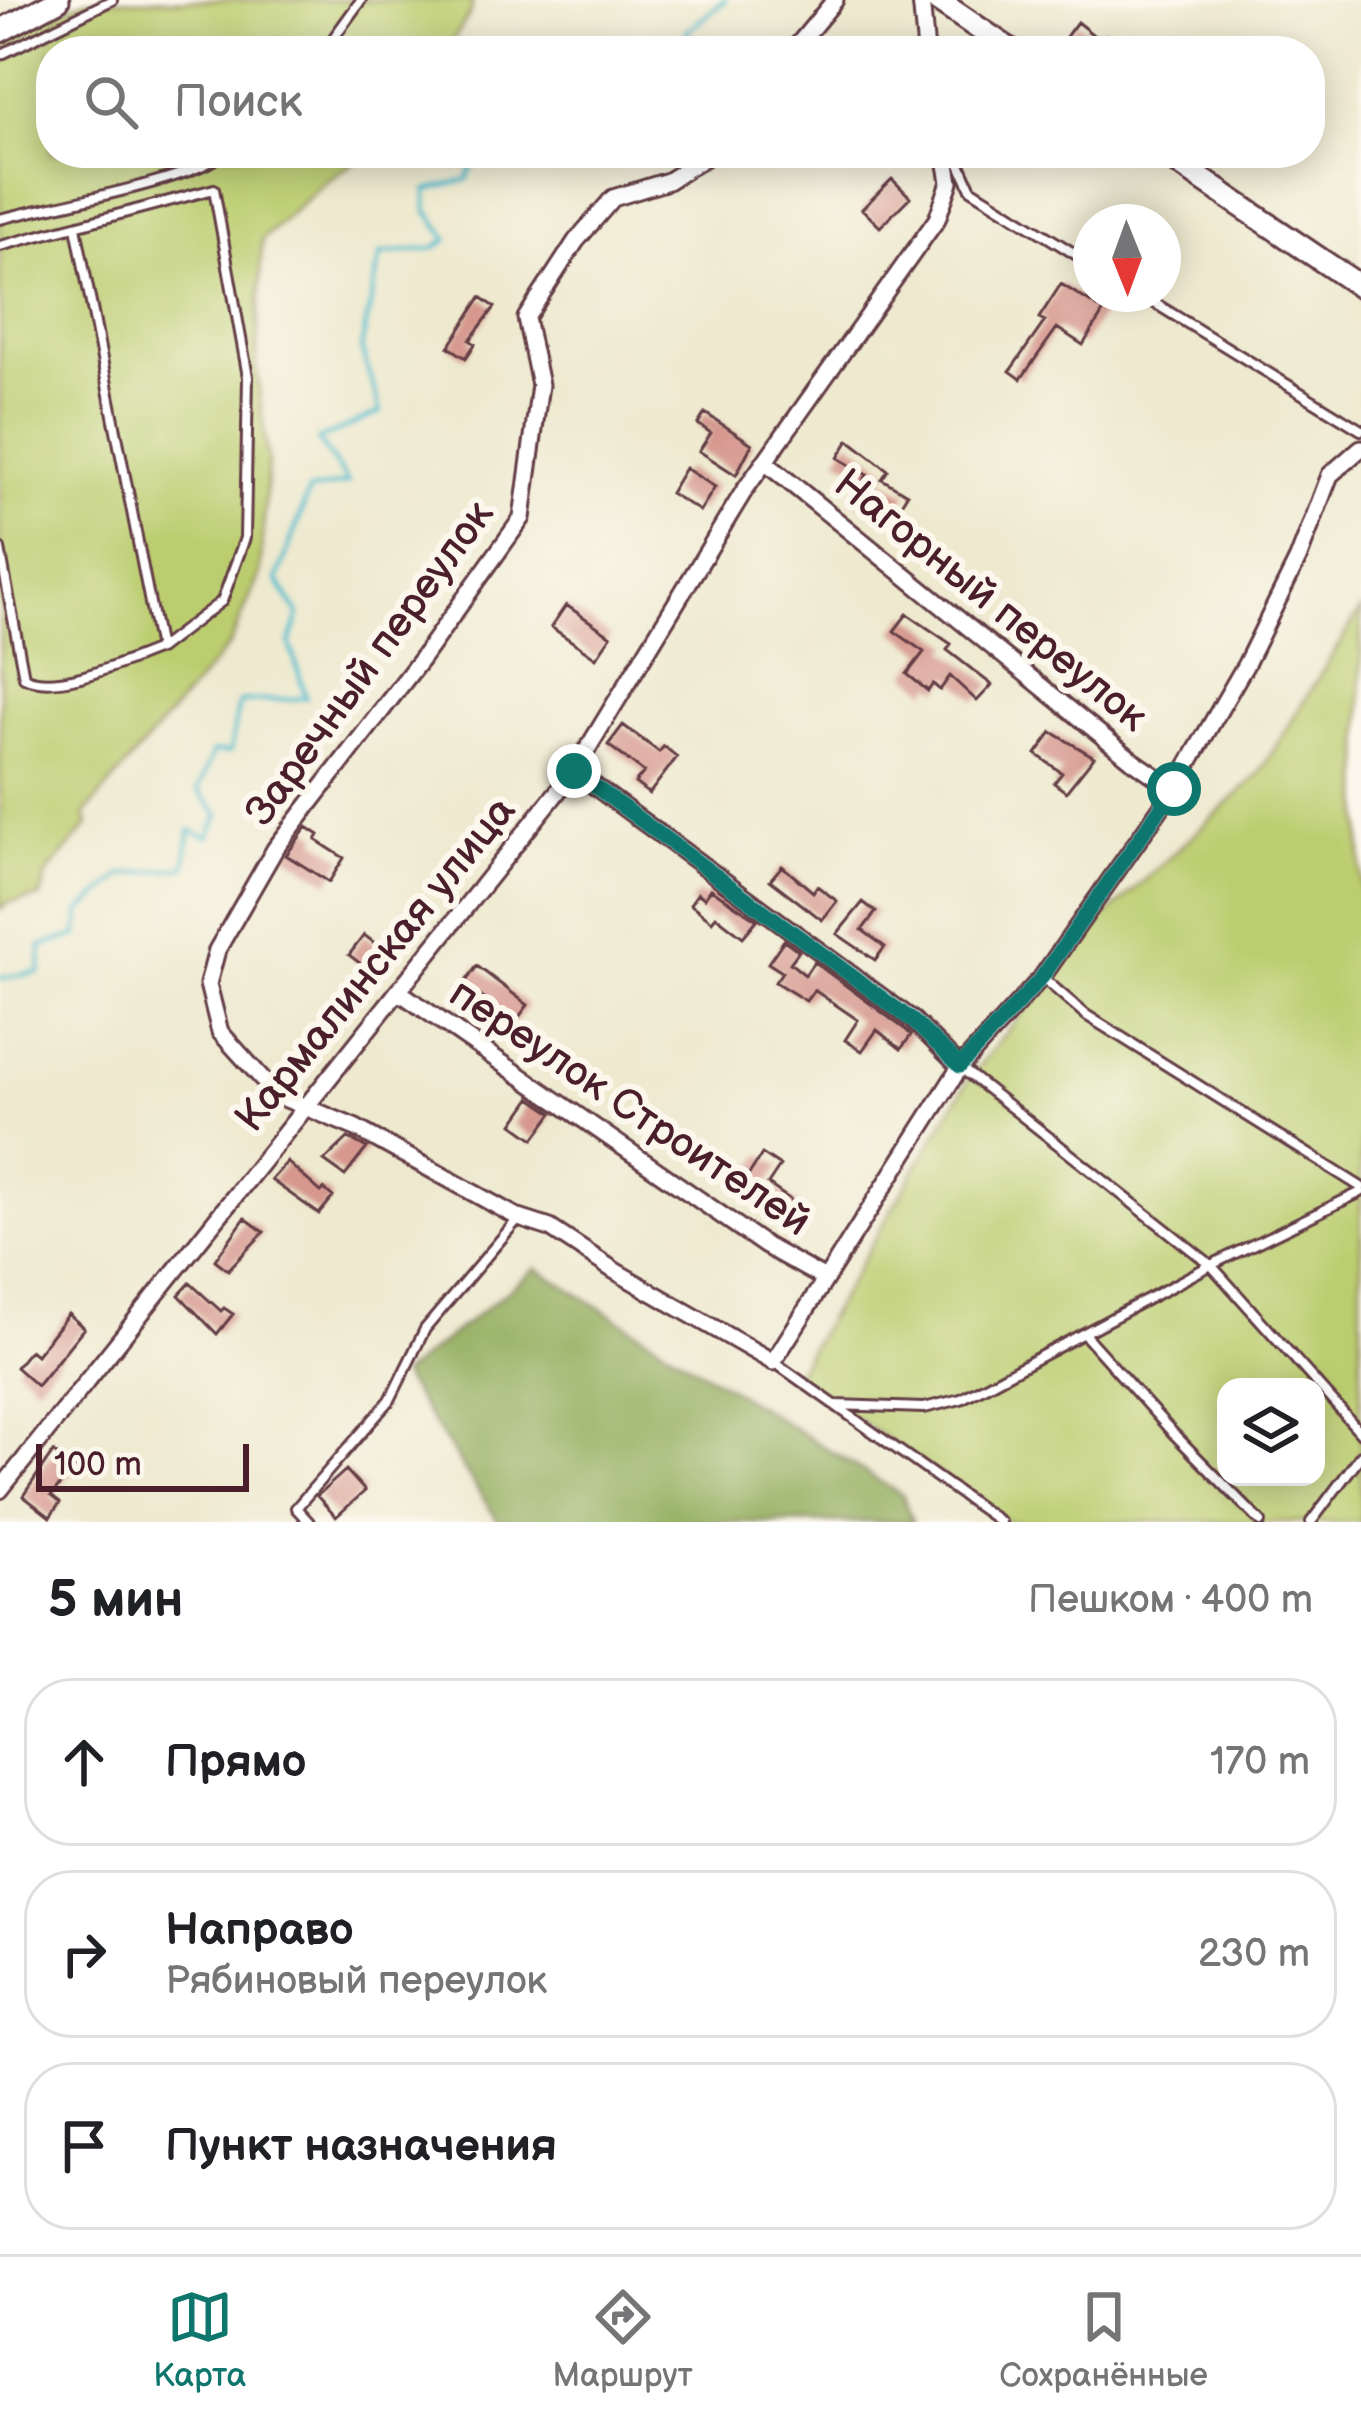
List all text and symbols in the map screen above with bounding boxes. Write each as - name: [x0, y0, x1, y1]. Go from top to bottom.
- search box: [36, 36, 1325, 168]
- icon: search: [78, 69, 144, 135]
- text: Поиск: [174, 75, 302, 130]
- north arrow: [1073, 204, 1181, 312]
- street label: Нагорный переулок: [823, 459, 1158, 743]
- street label: Заречный переулок: [235, 490, 506, 836]
- route end: [547, 744, 601, 798]
- route start: [1147, 762, 1201, 816]
- street label: Кармалинская улица: [225, 786, 527, 1143]
- street label: переулок Строителей: [439, 968, 820, 1248]
- map controls: [1217, 1378, 1325, 1486]
- button: layers: [1217, 1378, 1325, 1486]
- scale bar: [36, 1438, 249, 1491]
- text: 100 m: [54, 1445, 142, 1485]
- text: 5 мин: [48, 1570, 183, 1631]
- text: Пешком · 400 m: [1028, 1577, 1313, 1624]
- icon: ahead: [51, 1729, 117, 1795]
- text: Прямо: [165, 1735, 306, 1790]
- text: 170 m: [1210, 1739, 1310, 1786]
- text: Направо: [165, 1903, 354, 1958]
- icon: right: [51, 1921, 117, 1987]
- text: 230 m: [1198, 1931, 1310, 1978]
- text: Рябиновый переулок: [165, 1958, 547, 2005]
- icon: arrive: [51, 2113, 117, 2179]
- text: Пункт назначения: [165, 2119, 557, 2174]
- tab: Карта: [153, 2284, 246, 2396]
- tab: Маршрут: [553, 2284, 693, 2396]
- tab: Сохранённые: [999, 2284, 1208, 2396]

